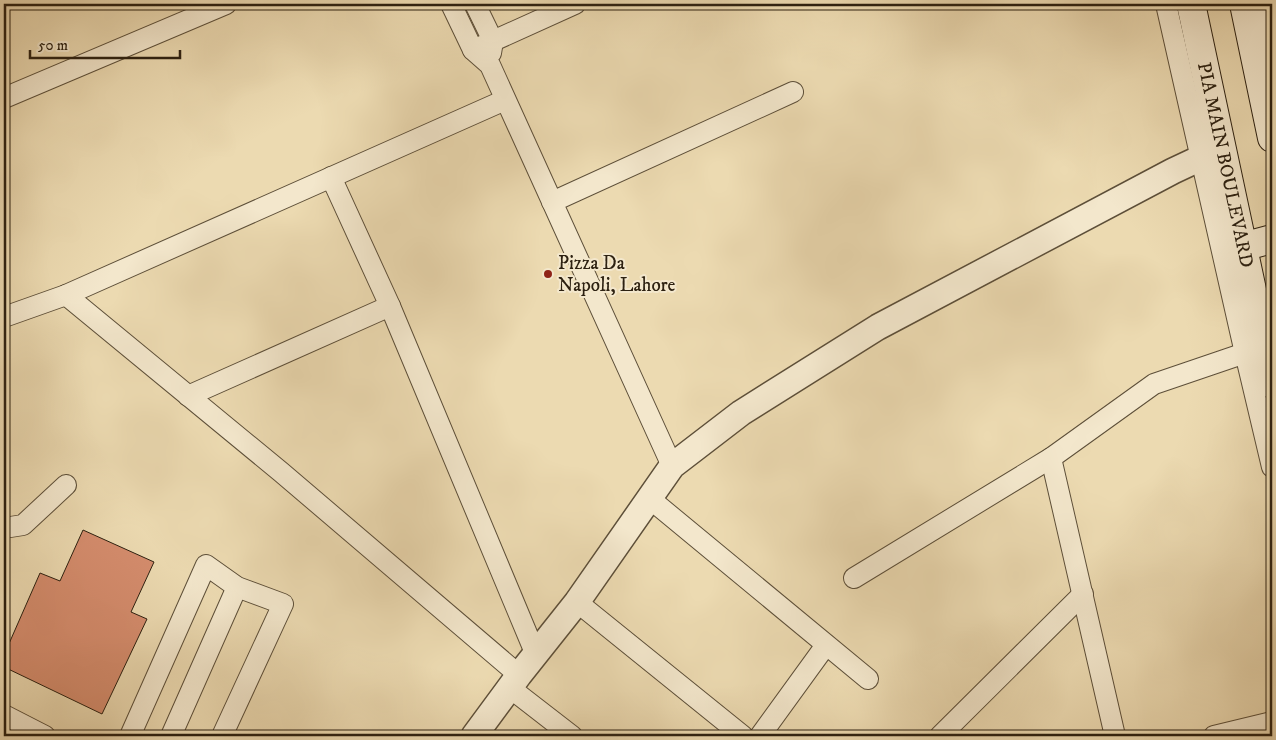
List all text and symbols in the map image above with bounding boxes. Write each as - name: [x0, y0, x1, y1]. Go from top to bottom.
- scale bar: [30, 28, 180, 60]
- text: 50 m: [38, 36, 68, 55]
- street label: PIA MAIN BOULEVARD: [1192, 60, 1258, 270]
- place label: Pizza Da Napoli, Lahore: [558, 252, 676, 297]
- marker: Pizza Da Napoli, Lahore: [542, 268, 554, 280]

